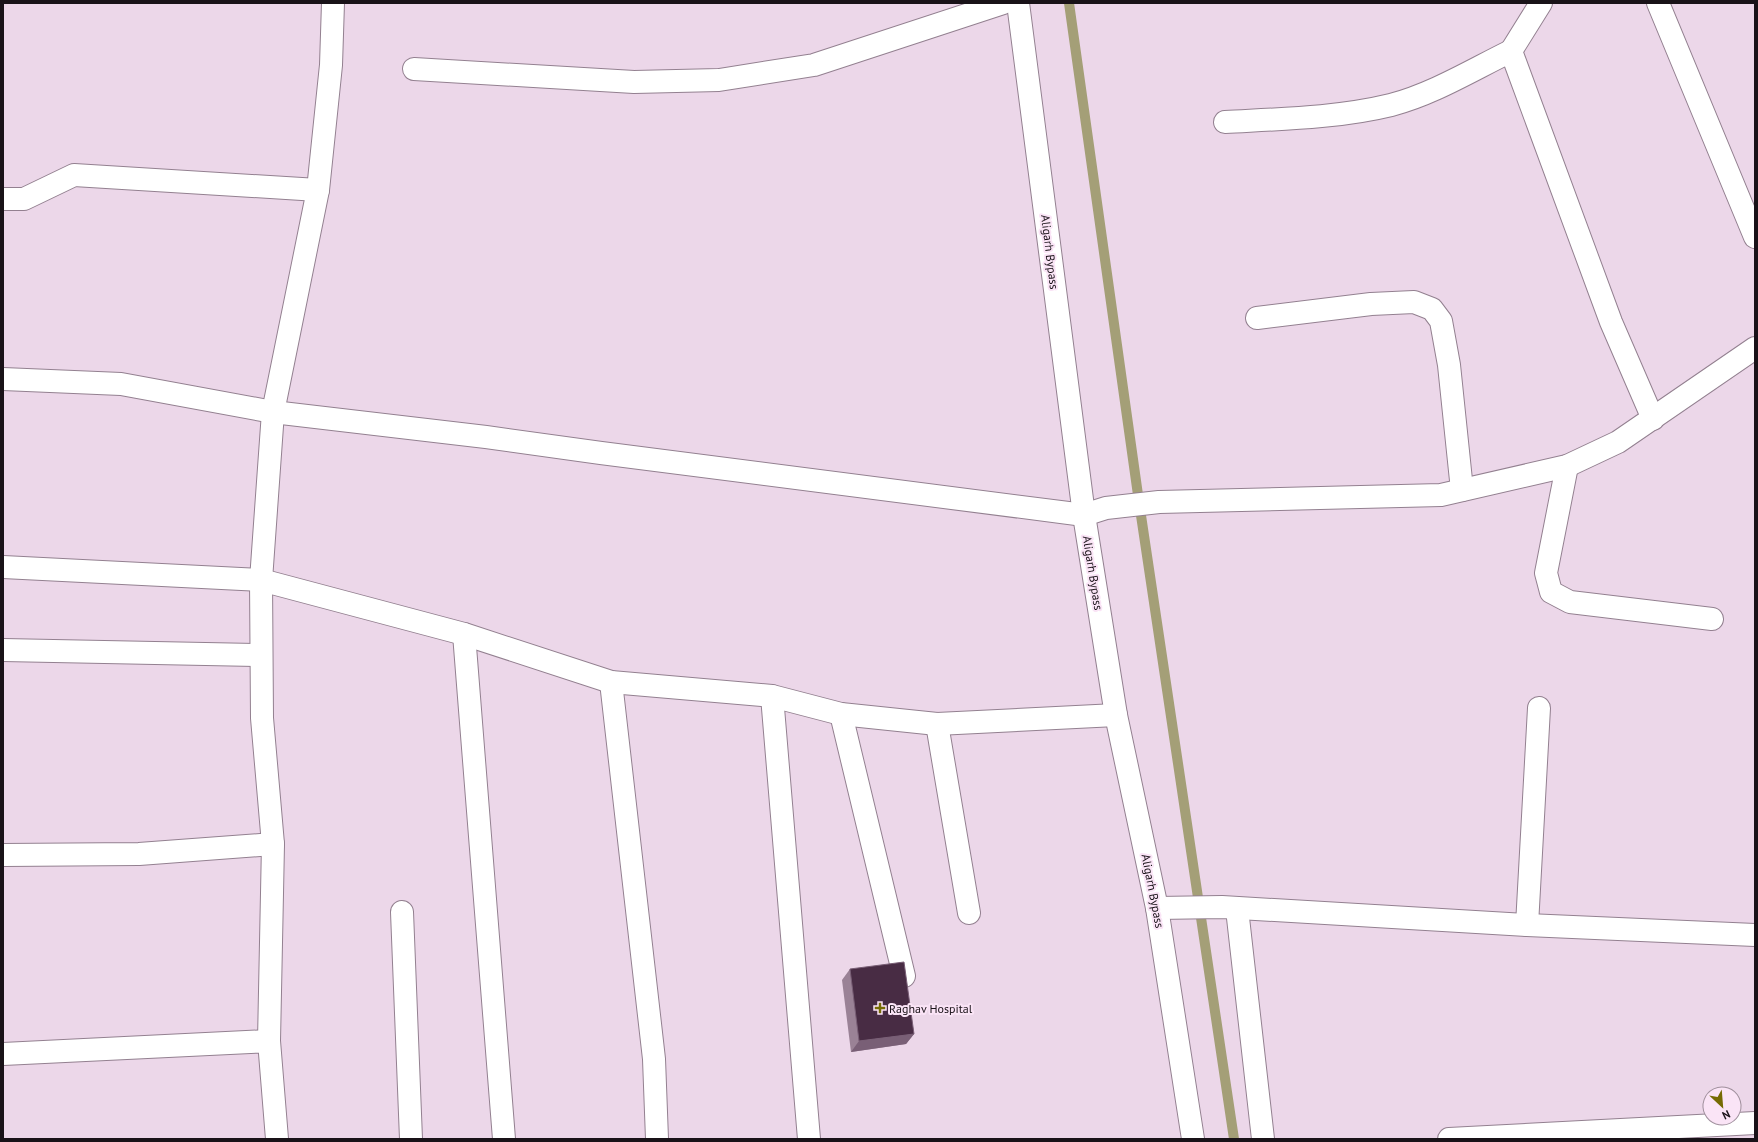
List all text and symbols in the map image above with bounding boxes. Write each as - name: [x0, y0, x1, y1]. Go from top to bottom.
- street label: Aligarh Bypass: [1038, 214, 1062, 290]
- street label: Aligarh Bypass: [1080, 535, 1106, 611]
- street label: Aligarh Bypass: [1138, 853, 1168, 929]
- place label: Raghav Hospital: [889, 1001, 973, 1016]
- marker: Raghav Hospital: [874, 1002, 886, 1014]
- north arrow: [1702, 1086, 1742, 1126]
- text: N: [1720, 1107, 1733, 1123]

